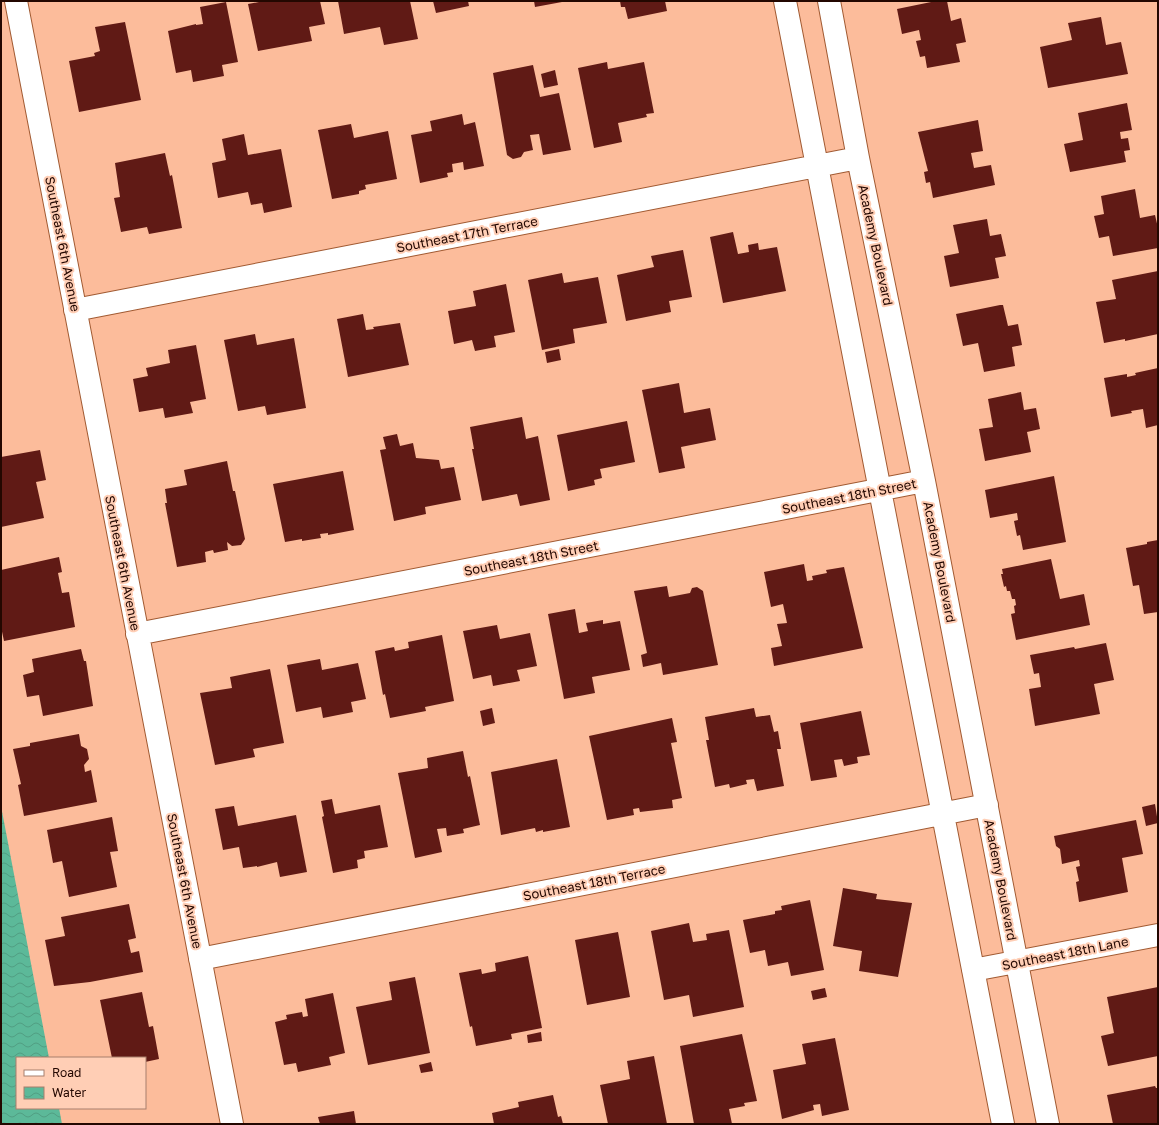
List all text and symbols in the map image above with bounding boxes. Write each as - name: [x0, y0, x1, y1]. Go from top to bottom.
- street label: Southeast 6th Avenue: [42, 175, 84, 313]
- street label: Academy Boulevard: [855, 183, 897, 307]
- street label: Southeast 17th Terrace: [395, 212, 539, 256]
- street label: Southeast 18th Street: [780, 475, 918, 517]
- street label: Southeast 6th Avenue: [102, 494, 144, 632]
- street label: Academy Boulevard: [920, 500, 960, 624]
- street label: Southeast 18th Street: [462, 537, 600, 579]
- street label: Southeast 6th Avenue: [164, 812, 206, 950]
- street label: Academy Boulevard: [981, 818, 1021, 942]
- street label: Southeast 18th Terrace: [522, 860, 666, 904]
- street label: Southeast 18th Lane: [1000, 933, 1130, 973]
- legend: [16, 1057, 146, 1109]
- text: Road: [52, 1065, 81, 1080]
- text: Water: [52, 1085, 86, 1100]

